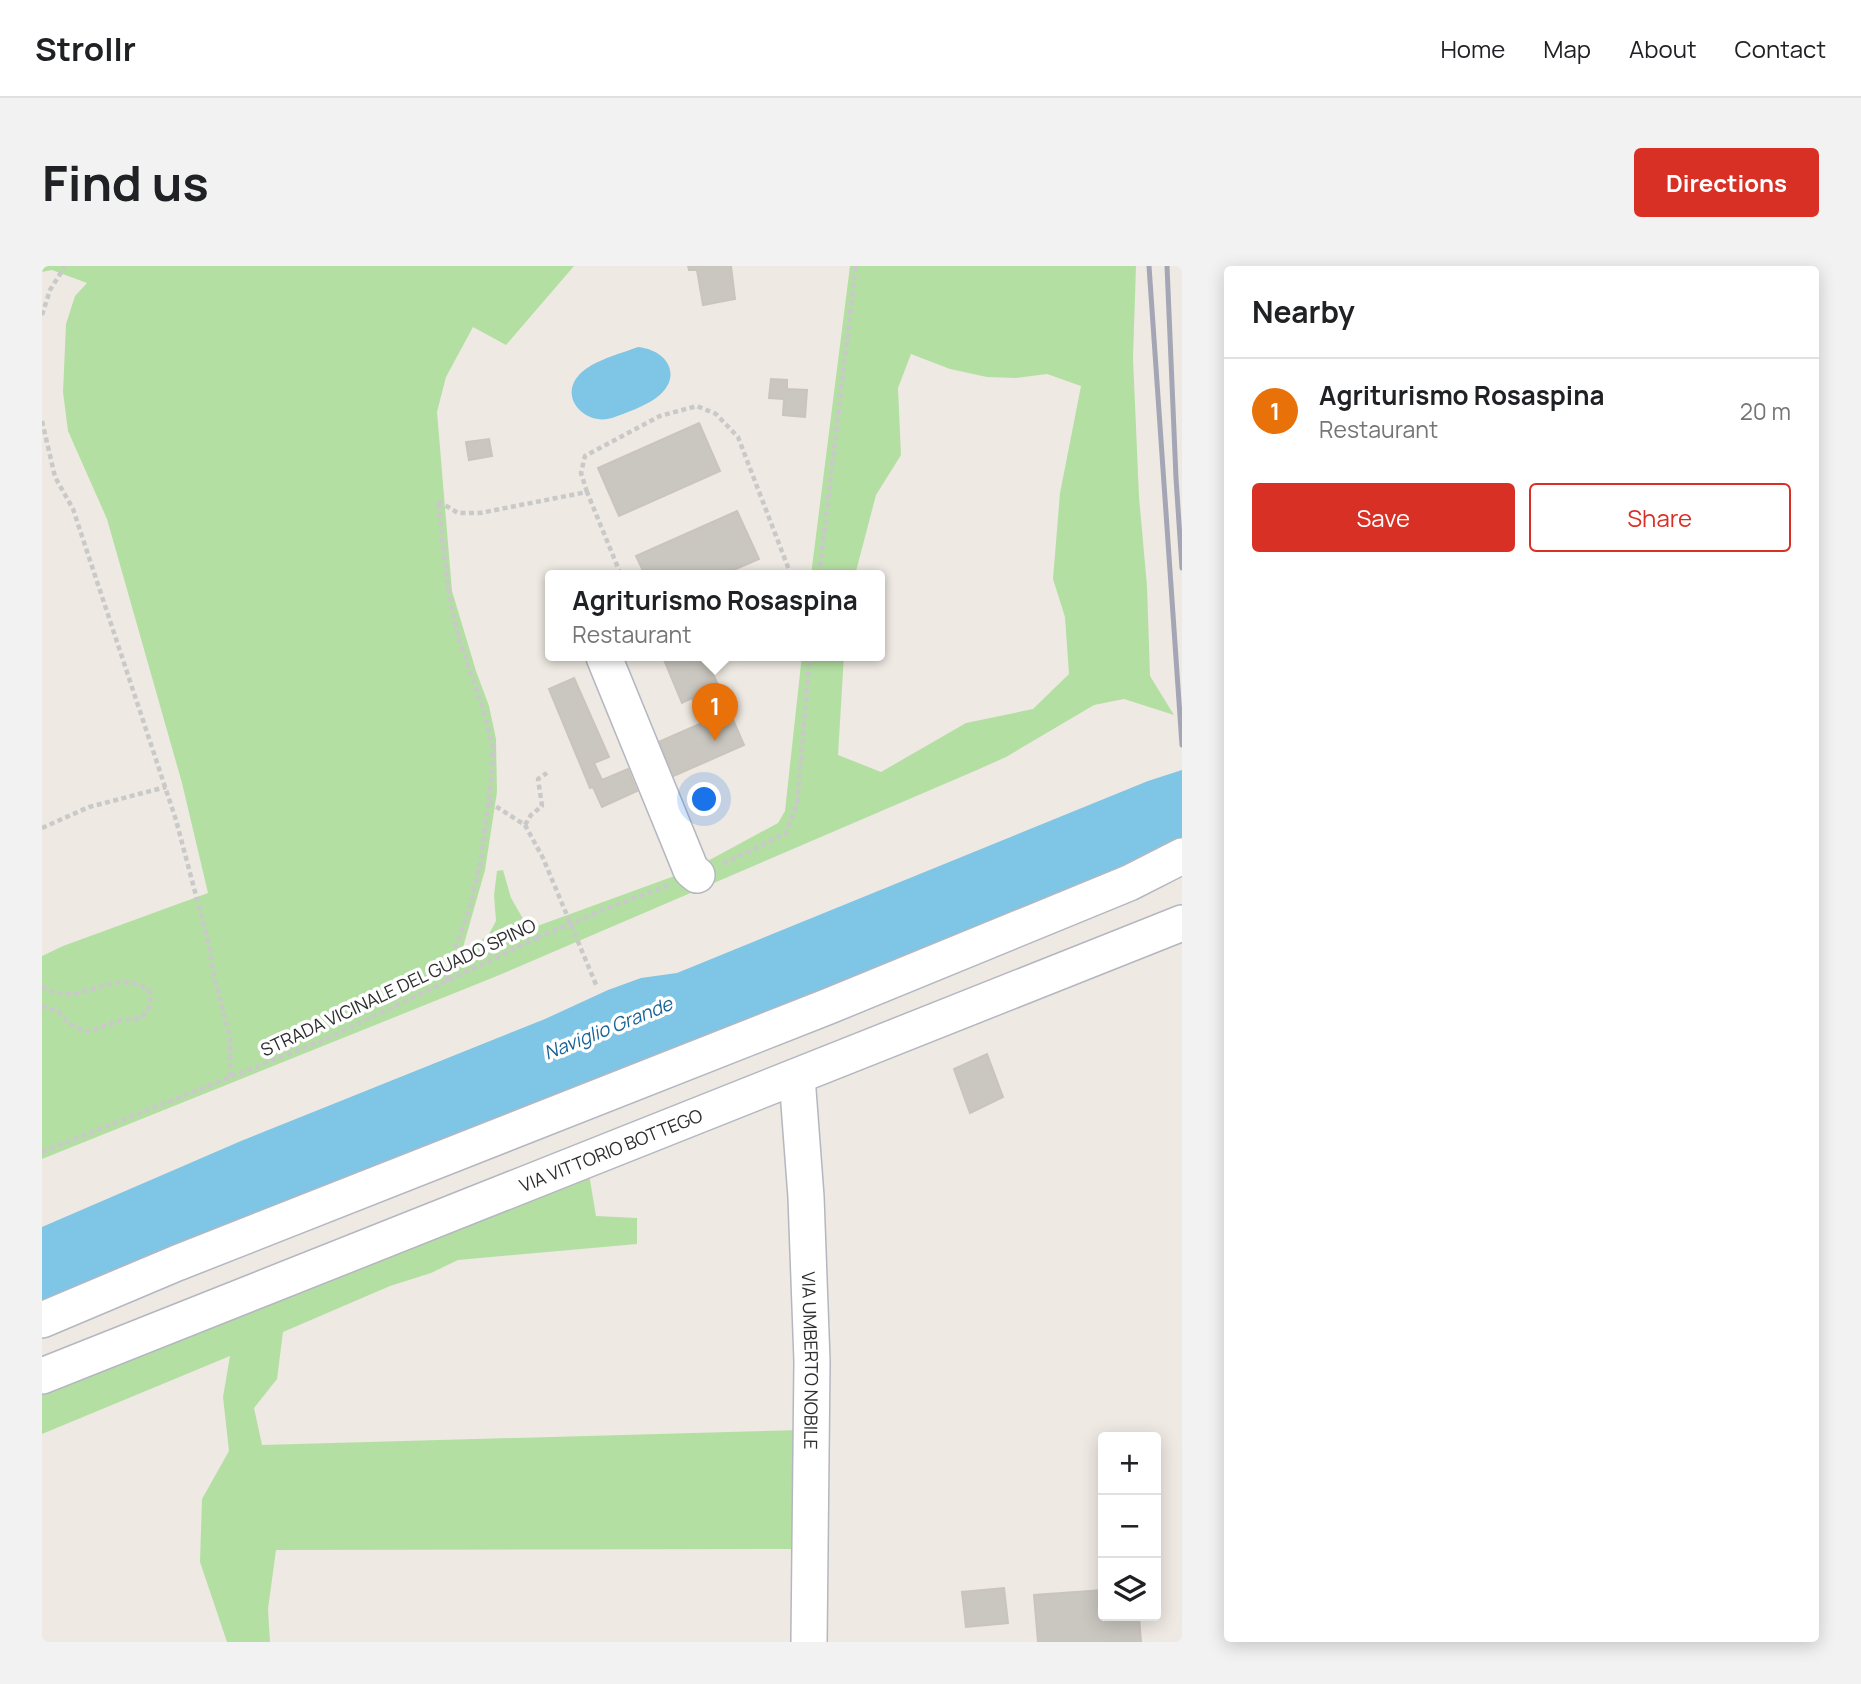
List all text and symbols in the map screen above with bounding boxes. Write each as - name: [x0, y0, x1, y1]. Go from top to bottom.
- text: Strollr: [35, 26, 136, 71]
- text: Home: [1440, 32, 1505, 65]
- text: Map: [1543, 32, 1591, 65]
- text: About: [1629, 32, 1697, 65]
- text: Contact: [1735, 32, 1826, 65]
- button: Directions: [1634, 148, 1819, 217]
- text: Find us: [42, 149, 209, 216]
- text: Nearby: [1252, 291, 1355, 332]
- text: Agriturismo Rosaspina: [1319, 377, 1604, 413]
- text: 1: [1270, 395, 1280, 427]
- text: 20 m: [1740, 395, 1791, 427]
- text: Restaurant: [1319, 413, 1438, 445]
- button: Save: [1252, 483, 1515, 552]
- button: Share: [1529, 483, 1791, 552]
- popup: [545, 570, 885, 661]
- text: Agriturismo Rosaspina: [572, 582, 858, 618]
- text: Restaurant: [572, 618, 691, 650]
- pin: 1: [692, 683, 738, 741]
- your location: [687, 782, 721, 816]
- street label: STRADA VICINALE DEL GUADO SPINO: [257, 913, 539, 1061]
- water label: Naviglio Grande: [540, 990, 678, 1066]
- street label: VIA VITTORIO BOTTEGO: [516, 1103, 706, 1197]
- street label: VIA UMBERTO NOBILE: [797, 1271, 824, 1450]
- map controls: [1098, 1432, 1161, 1621]
- button: +: [1098, 1432, 1161, 1495]
- button: −: [1098, 1495, 1161, 1558]
- button: layers: [1098, 1558, 1161, 1621]

